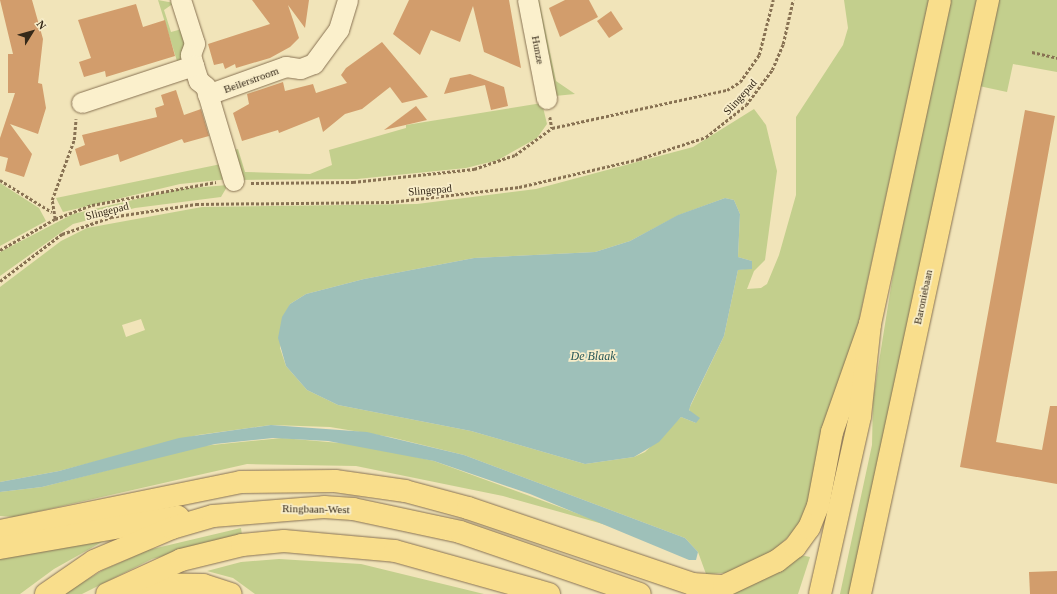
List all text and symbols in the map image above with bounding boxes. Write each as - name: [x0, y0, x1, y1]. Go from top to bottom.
- north arrow: [12, 12, 52, 52]
- text: N: [34, 18, 49, 32]
- street label: Hunze: [529, 35, 547, 65]
- street label: Beilerstroom: [222, 64, 280, 96]
- street label: Slingepad: [720, 76, 760, 118]
- street label: Slingepad: [408, 182, 452, 198]
- street label: Slingepad: [84, 199, 130, 223]
- street label: Baroniebaan: [911, 268, 935, 326]
- water label: De Blaak: [571, 350, 615, 364]
- street label: Ringbaan-West: [282, 502, 350, 516]

